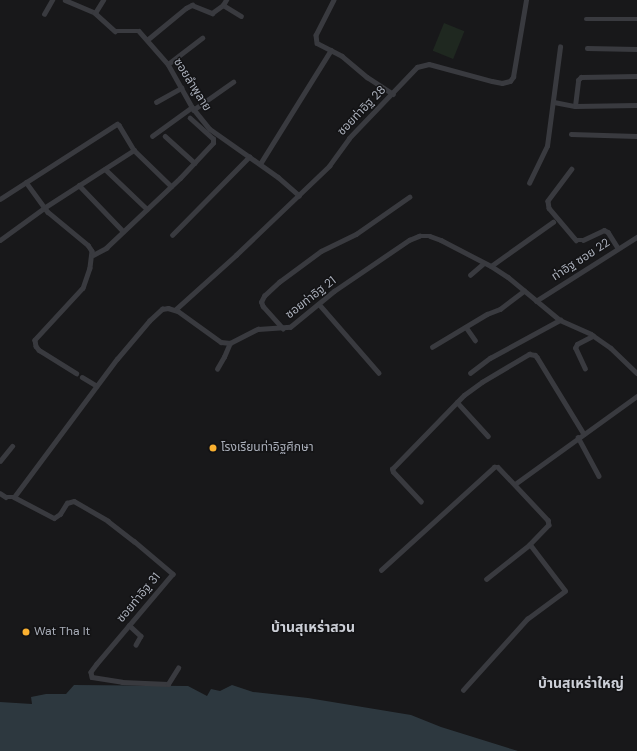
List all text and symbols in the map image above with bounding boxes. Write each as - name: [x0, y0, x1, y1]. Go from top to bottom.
- street label: ซอยลำพูลาย: [170, 56, 214, 114]
- street label: ซอยท่าอิฐ 28: [335, 83, 389, 139]
- street label: ท่าอิฐ ซอย 22: [549, 236, 613, 284]
- street label: ซอยท่าอิฐ 21: [283, 274, 339, 322]
- place label: โรงเรียนท่าอิฐศึกษา: [221, 441, 314, 455]
- marker: โรงเรียนท่าอิฐศึกษา: [208, 443, 218, 453]
- street label: ซอยท่าอิฐ 31: [114, 570, 164, 626]
- district label: บ้านสุเหร่าสวน: [271, 619, 355, 635]
- place label: Wat Tha It: [34, 625, 90, 639]
- marker: Wat Tha It: [21, 627, 31, 637]
- district label: บ้านสุเหร่าใหญ่: [538, 675, 624, 691]

